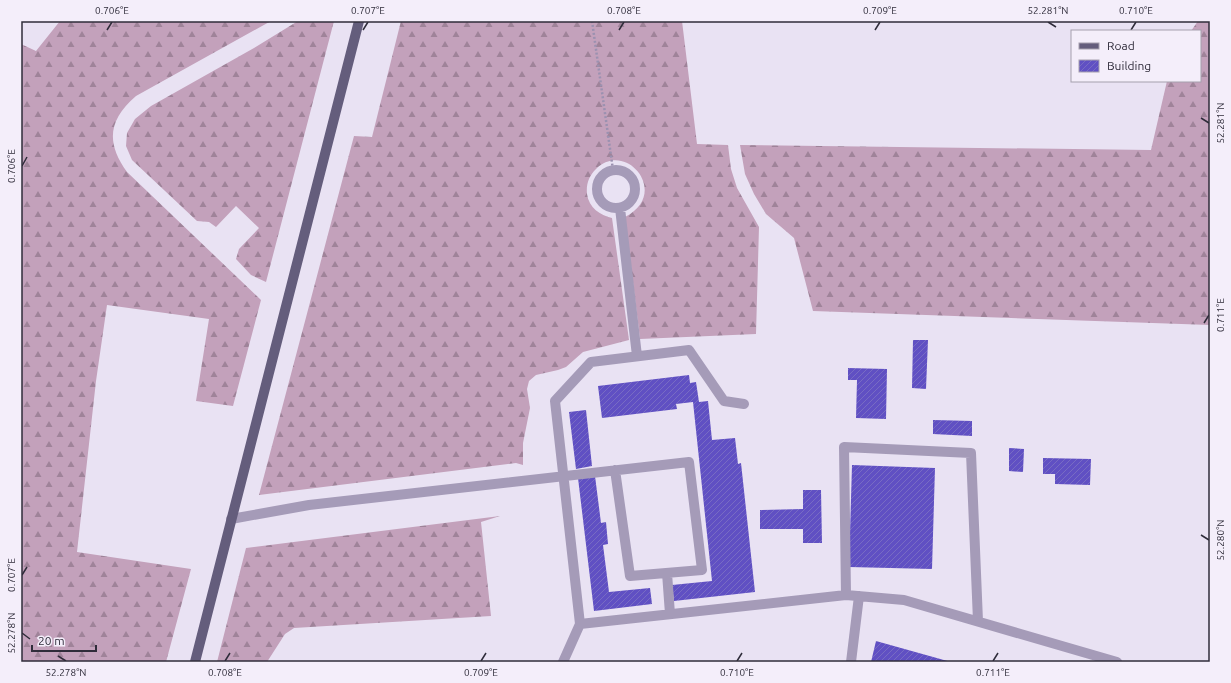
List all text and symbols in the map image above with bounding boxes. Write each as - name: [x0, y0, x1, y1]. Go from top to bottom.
- text: 0.706°E: [95, 5, 129, 16]
- text: 0.707°E: [351, 5, 385, 16]
- text: 0.708°E: [607, 5, 641, 16]
- text: 0.709°E: [863, 5, 897, 16]
- text: 52.281°N: [1027, 5, 1069, 16]
- text: 0.710°E: [1119, 5, 1153, 16]
- legend: [1071, 30, 1201, 82]
- text: Road: [1107, 39, 1135, 52]
- text: Building: [1107, 59, 1151, 72]
- text: 52.281°N: [1215, 102, 1226, 144]
- text: 0.706°E: [6, 149, 17, 183]
- text: 0.711°E: [1215, 298, 1226, 332]
- text: 52.280°N: [1215, 519, 1226, 561]
- text: 0.707°E: [6, 558, 17, 592]
- text: 52.278°N: [6, 612, 17, 654]
- scale bar: [32, 627, 96, 653]
- text: 20 m: [38, 634, 65, 647]
- text: 52.278°N: [45, 667, 87, 678]
- text: 0.708°E: [208, 667, 242, 678]
- text: 0.709°E: [464, 667, 498, 678]
- text: 0.710°E: [720, 667, 754, 678]
- text: 0.711°E: [976, 667, 1010, 678]

